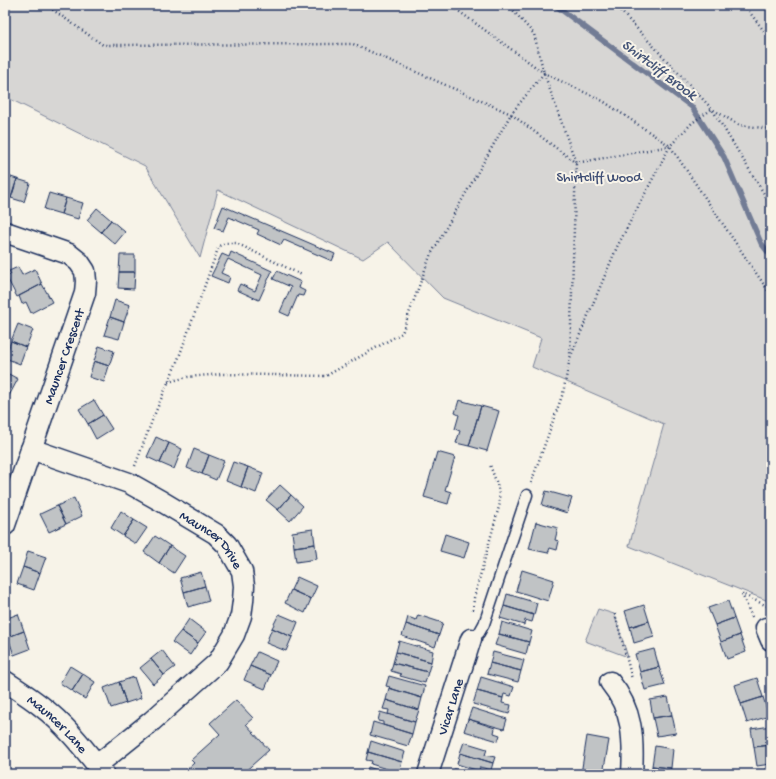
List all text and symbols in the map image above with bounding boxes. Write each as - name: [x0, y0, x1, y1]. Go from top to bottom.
- water label: Shirtcliff Brook: [618, 37, 701, 105]
- park label: Shirtcliff Wood: [556, 170, 643, 187]
- street label: Mauncer Crescent: [41, 305, 90, 407]
- street label: Mauncer Drive: [176, 508, 245, 573]
- street label: Vicar Lane: [435, 676, 469, 739]
- street label: Mauncer Lane: [23, 692, 91, 758]

